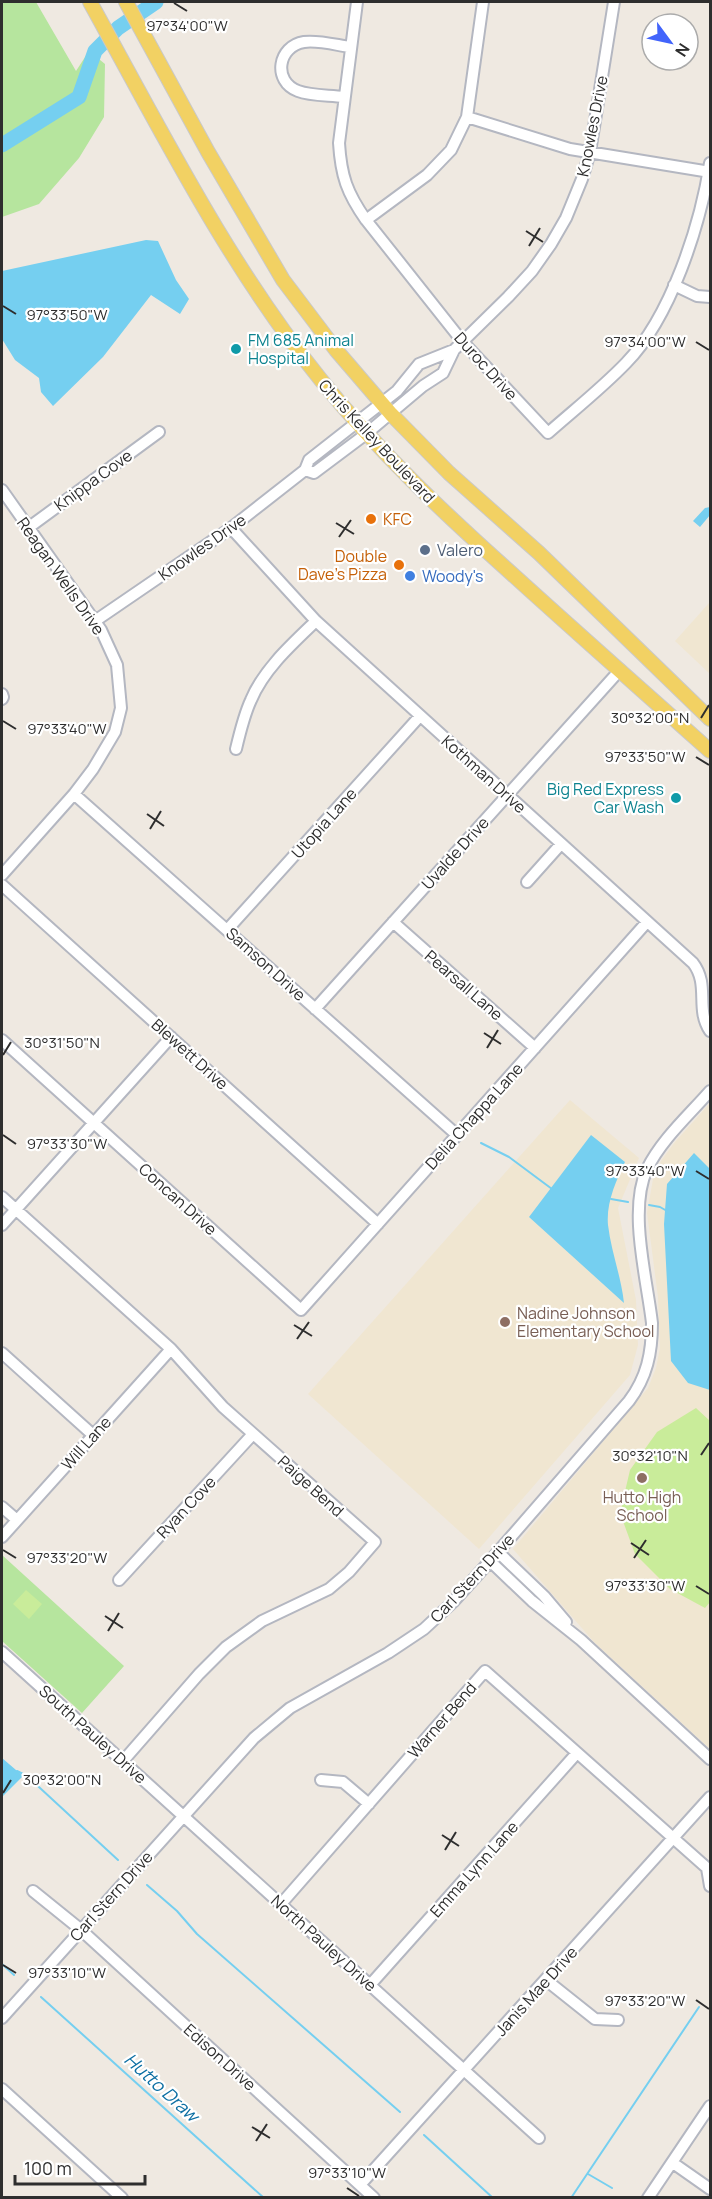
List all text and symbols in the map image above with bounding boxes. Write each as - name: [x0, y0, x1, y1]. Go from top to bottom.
- north arrow: [640, 12, 700, 72]
- text: 97°34'00"W: [146, 15, 228, 36]
- text: N: [670, 39, 695, 61]
- street label: Knowles Drive: [571, 74, 613, 178]
- text: 97°33'50"W: [27, 304, 107, 325]
- street label: Duroc Drive: [449, 327, 523, 405]
- place label: FM 685 Animal Hospital: [248, 329, 354, 369]
- text: 97°34'00"W: [604, 331, 686, 352]
- marker: FM 685 Animal Hospital: [229, 342, 243, 356]
- street label: Chris Kelley Boulevard: [314, 374, 440, 508]
- street label: Knippa Cove: [50, 444, 136, 516]
- place label: KFC: [383, 508, 412, 530]
- street label: Knowles Drive: [154, 509, 250, 585]
- marker: KFC: [364, 512, 378, 526]
- street label: Reagan Wells Drive: [12, 513, 110, 639]
- place label: Valero: [437, 539, 483, 561]
- marker: Valero: [418, 543, 432, 557]
- place label: Double Dave's Pizza: [298, 545, 387, 585]
- marker: Double Dave's Pizza: [392, 558, 406, 572]
- place label: Woody's: [422, 565, 483, 587]
- marker: Woody's: [403, 569, 417, 583]
- text: 30°32'00"N: [611, 707, 689, 728]
- text: 97°33'40"W: [27, 718, 107, 739]
- street label: Kothman Drive: [437, 730, 531, 818]
- text: 97°33'50"W: [605, 746, 685, 767]
- place label: Big Red Express Car Wash: [547, 778, 664, 818]
- street label: Utopia Lane: [286, 783, 362, 863]
- marker: Big Red Express Car Wash: [669, 791, 683, 805]
- street label: Uvalde Drive: [416, 812, 494, 894]
- street label: Samson Drive: [221, 922, 311, 1006]
- street label: Pearsall Lane: [420, 945, 508, 1025]
- street label: Blewett Drive: [147, 1014, 233, 1094]
- text: 30°31'50"N: [24, 1032, 100, 1053]
- street label: Delia Chappa Lane: [420, 1058, 528, 1174]
- text: 97°33'30"W: [27, 1133, 107, 1154]
- street label: Concan Drive: [134, 1158, 222, 1240]
- text: 97°33'40"W: [605, 1160, 685, 1181]
- place label: Nadine Johnson Elementary School: [517, 1302, 655, 1342]
- marker: Nadine Johnson Elementary School: [498, 1315, 512, 1329]
- street label: Will Lane: [56, 1412, 116, 1474]
- text: 30°32'10"N: [612, 1445, 688, 1466]
- street label: Paige Bend: [273, 1450, 349, 1522]
- street label: Ryan Cove: [152, 1471, 220, 1543]
- marker: Hutto High School: [635, 1471, 649, 1485]
- place label: Hutto High School: [603, 1486, 681, 1526]
- street label: Carl Stern Drive: [425, 1529, 519, 1627]
- text: 97°33'20"W: [27, 1547, 107, 1568]
- text: 97°33'30"W: [605, 1575, 685, 1596]
- street label: Warner Bend: [403, 1677, 481, 1763]
- street label: South Pauley Drive: [35, 1680, 151, 1788]
- text: 30°32'00"N: [23, 1769, 101, 1790]
- street label: Emma Lynn Lane: [425, 1816, 523, 1922]
- street label: Carl Stern Drive: [65, 1846, 157, 1946]
- street label: North Pauley Drive: [266, 1890, 382, 1996]
- street label: Janis Mae Drive: [490, 1941, 582, 2041]
- text: 97°33'10"W: [28, 1962, 106, 1983]
- text: 97°33'20"W: [605, 1990, 685, 2011]
- street label: Edison Drive: [179, 2019, 261, 2095]
- water label: Hutto Draw: [120, 2047, 206, 2128]
- scale bar: [15, 2148, 146, 2186]
- text: 100 m: [24, 2156, 72, 2180]
- text: 97°33'10"W: [308, 2162, 386, 2183]

